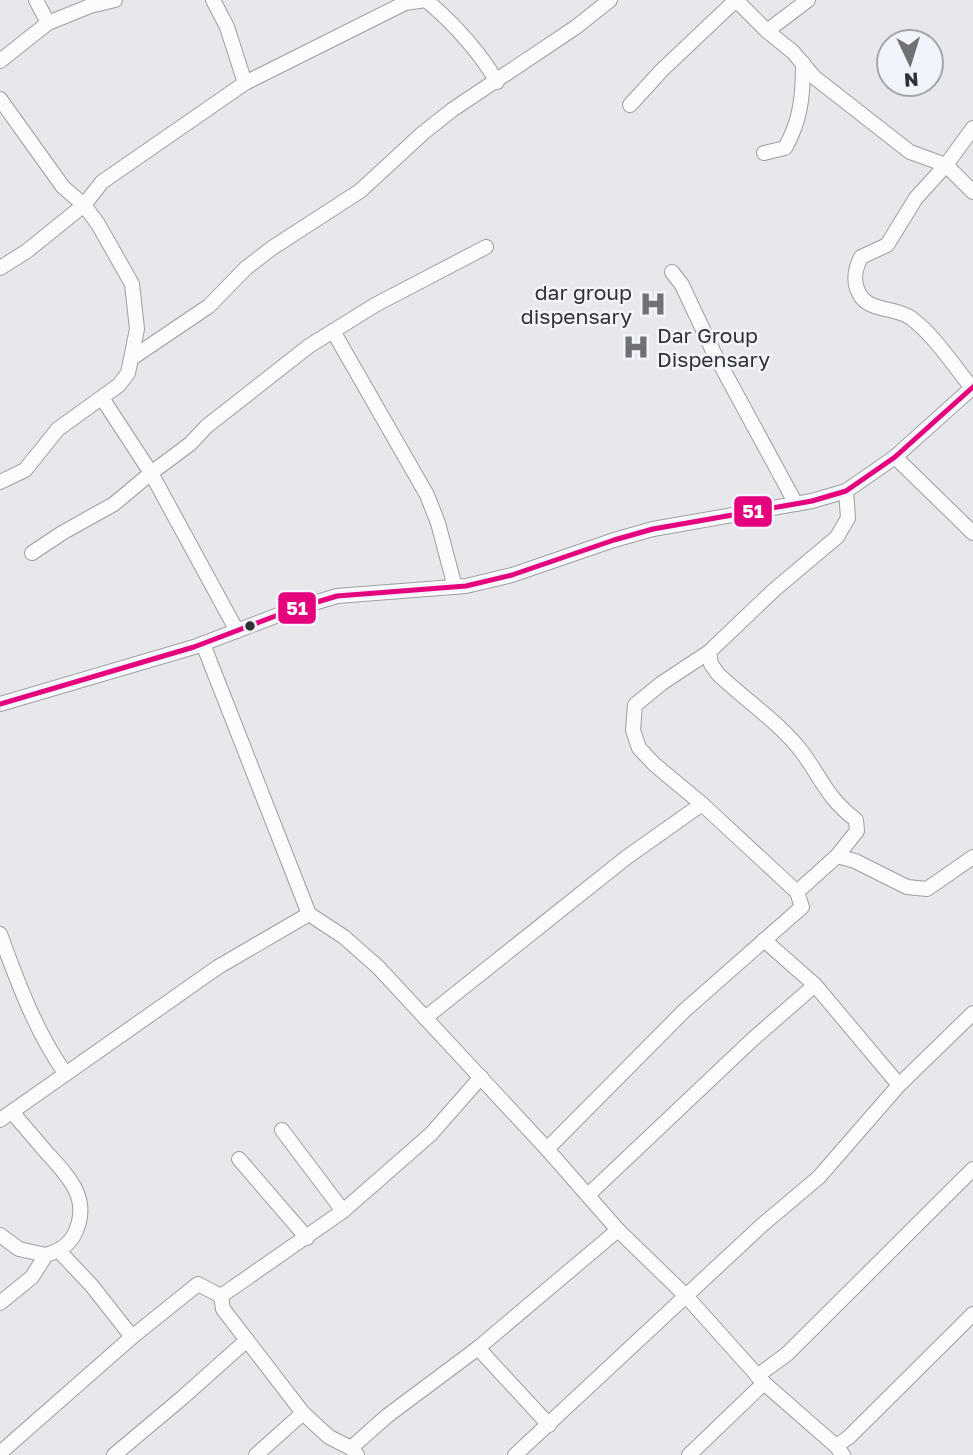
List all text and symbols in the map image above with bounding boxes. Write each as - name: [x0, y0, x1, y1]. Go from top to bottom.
- north arrow: [875, 28, 945, 98]
- text: N: [903, 68, 919, 92]
- place label: dar group dispensary: [521, 279, 632, 329]
- hospital icon: dar group dispensary: [638, 289, 668, 319]
- place label: Dar Group Dispensary: [657, 322, 770, 372]
- hospital icon: Dar Group Dispensary: [621, 332, 651, 362]
- line badge: 51: [733, 495, 773, 528]
- text: 51: [742, 499, 764, 522]
- line badge: 51: [277, 591, 317, 625]
- text: 51: [286, 596, 308, 619]
- unlabelled marker: [243, 619, 257, 633]

